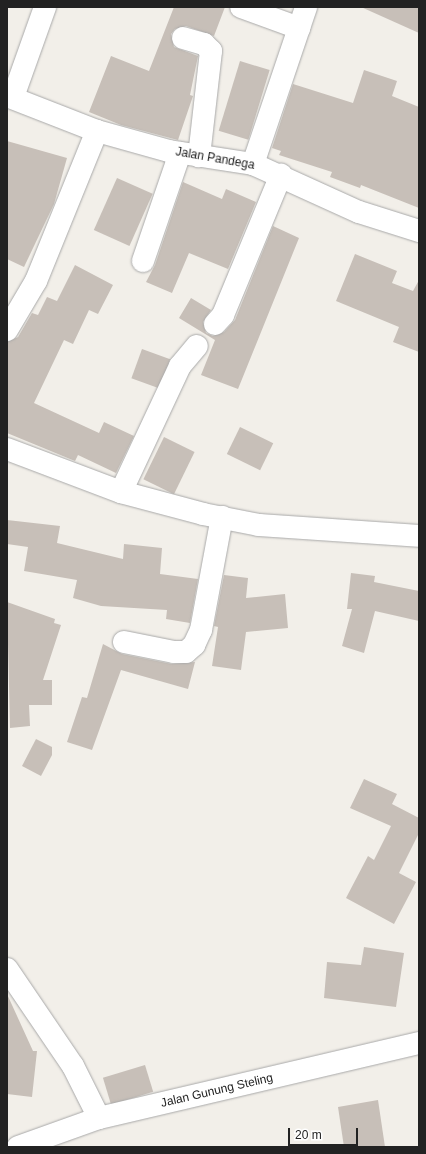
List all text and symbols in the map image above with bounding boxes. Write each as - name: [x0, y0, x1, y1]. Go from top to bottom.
- street label: Jalan Pandega: [174, 145, 256, 173]
- street label: Jalan Gunung Steling: [159, 1071, 275, 1111]
- scale bar: [290, 1120, 360, 1146]
- text: 20 m: [295, 1128, 322, 1142]

